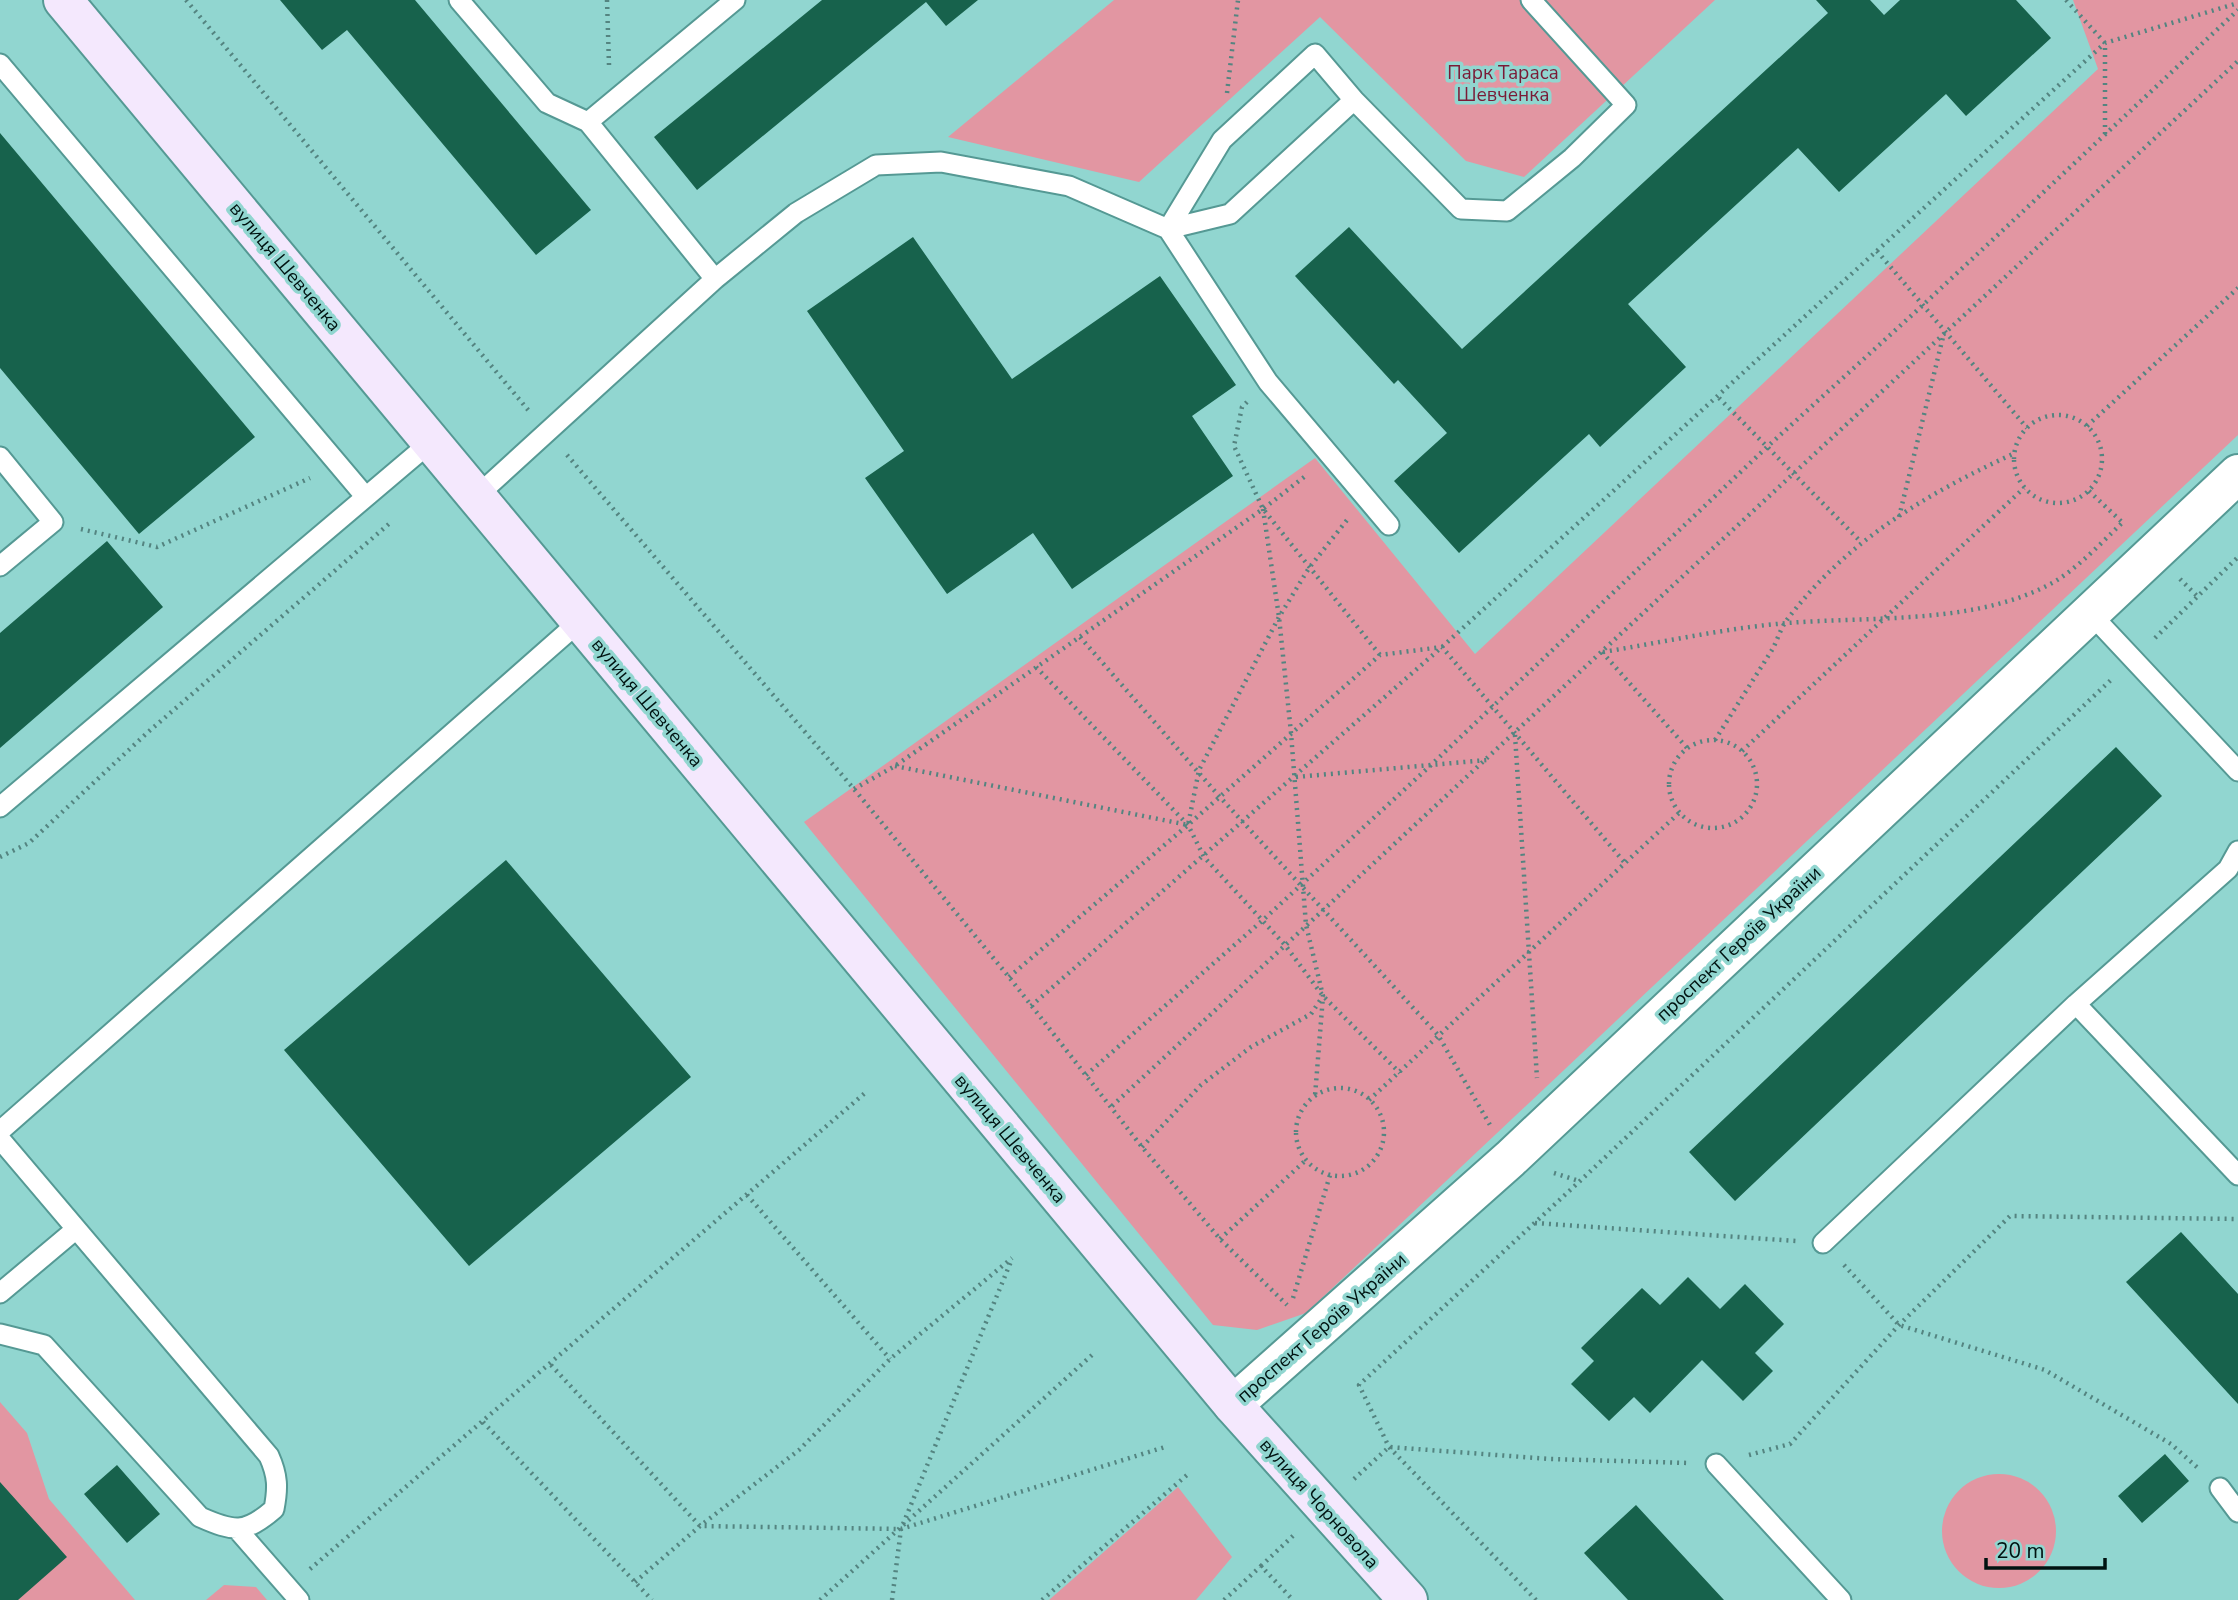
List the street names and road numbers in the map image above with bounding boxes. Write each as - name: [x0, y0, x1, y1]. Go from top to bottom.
- street label: вулиця Шевченка: [223, 197, 347, 337]
- street label: вулиця Шевченка: [585, 633, 709, 773]
- street label: проспект Героїв України: [1651, 860, 1827, 1027]
- street label: вулиця Шевченка: [948, 1069, 1072, 1209]
- street label: проспект Героїв України: [1231, 1247, 1412, 1409]
- street label: вулиця Чорновола: [1254, 1433, 1385, 1574]

